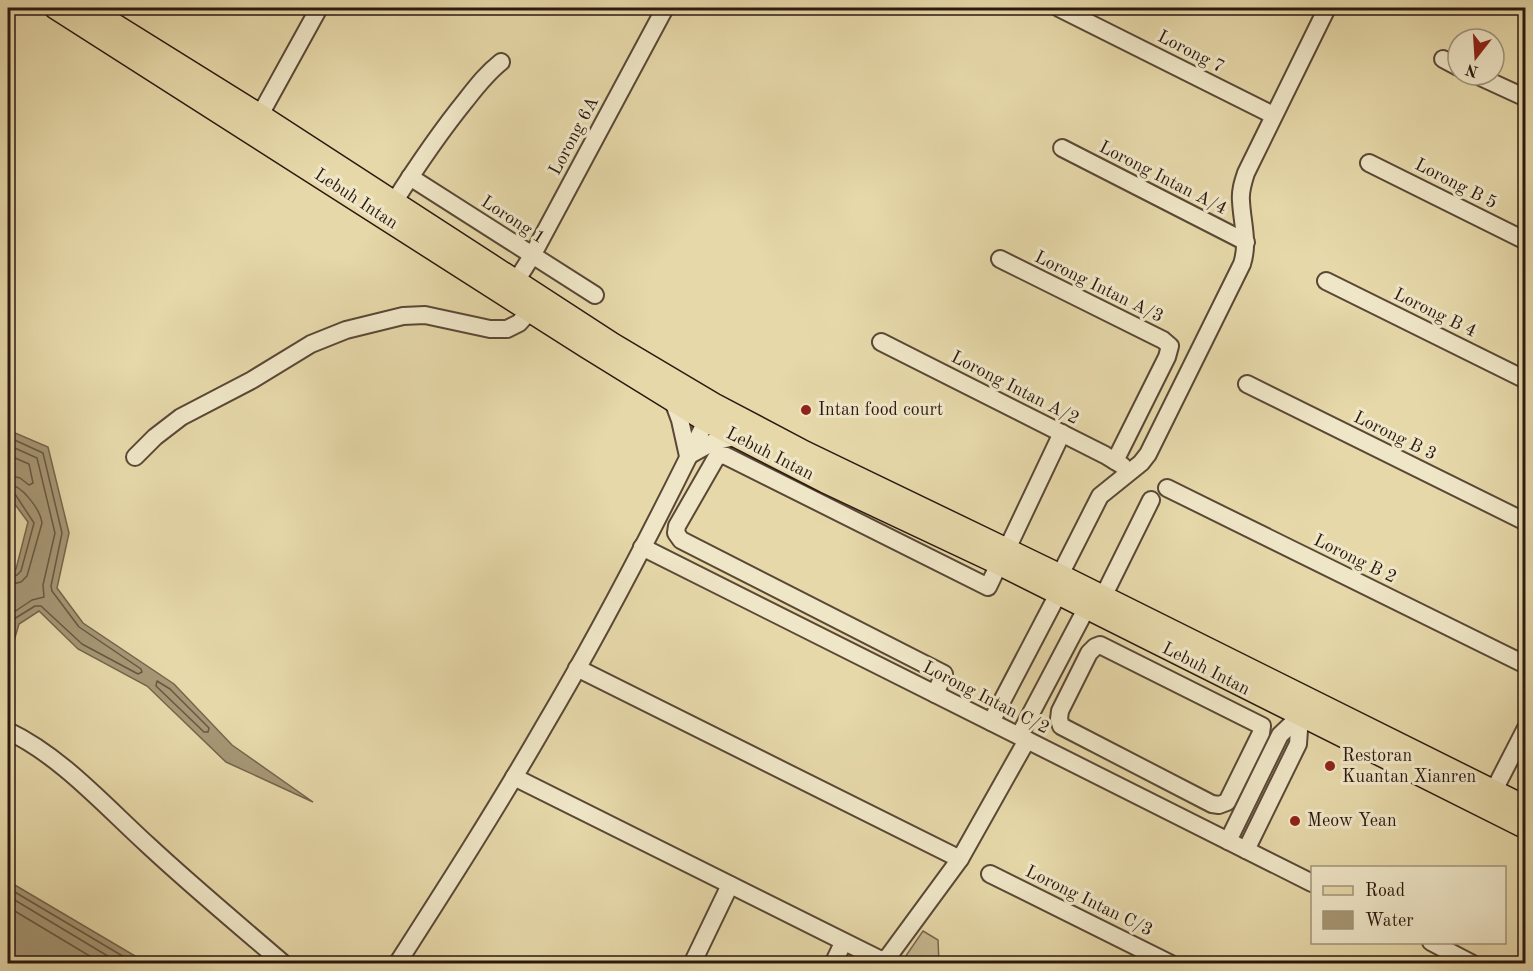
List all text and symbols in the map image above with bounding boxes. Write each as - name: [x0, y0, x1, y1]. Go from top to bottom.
- north arrow: [1446, 27, 1506, 87]
- street label: Lorong 7: [1155, 28, 1227, 76]
- text: N: [1463, 60, 1480, 79]
- street label: Lorong 6A: [546, 94, 602, 178]
- street label: Lorong Intan A/4: [1096, 138, 1230, 218]
- street label: Lorong B 5: [1412, 156, 1500, 212]
- street label: Lebuh Intan: [311, 165, 401, 233]
- street label: Lorong 1: [478, 193, 548, 247]
- street label: Lorong Intan A/3: [1032, 248, 1166, 326]
- street label: Lorong B 4: [1391, 285, 1479, 341]
- street label: Lorong Intan A/2: [948, 348, 1082, 428]
- place label: Intan food court: [818, 401, 943, 419]
- marker: Intan food court: [799, 403, 813, 417]
- street label: Lorong B 3: [1351, 408, 1439, 464]
- street label: Lebuh Intan: [723, 424, 817, 484]
- street label: Lorong B 2: [1311, 531, 1399, 587]
- street label: Lebuh Intan: [1159, 639, 1253, 699]
- street label: Lorong Intan C/2: [920, 658, 1052, 738]
- place label: Restoran Kuantan Xianren: [1342, 747, 1476, 786]
- marker: Restoran Kuantan Xianren: [1323, 759, 1337, 773]
- place label: Meow Yean: [1307, 812, 1397, 830]
- marker: Meow Yean: [1288, 814, 1302, 828]
- street label: Lorong Intan C/3: [1023, 862, 1155, 940]
- legend: [1311, 866, 1506, 944]
- text: Road: [1365, 882, 1405, 900]
- text: Water: [1365, 912, 1414, 930]

